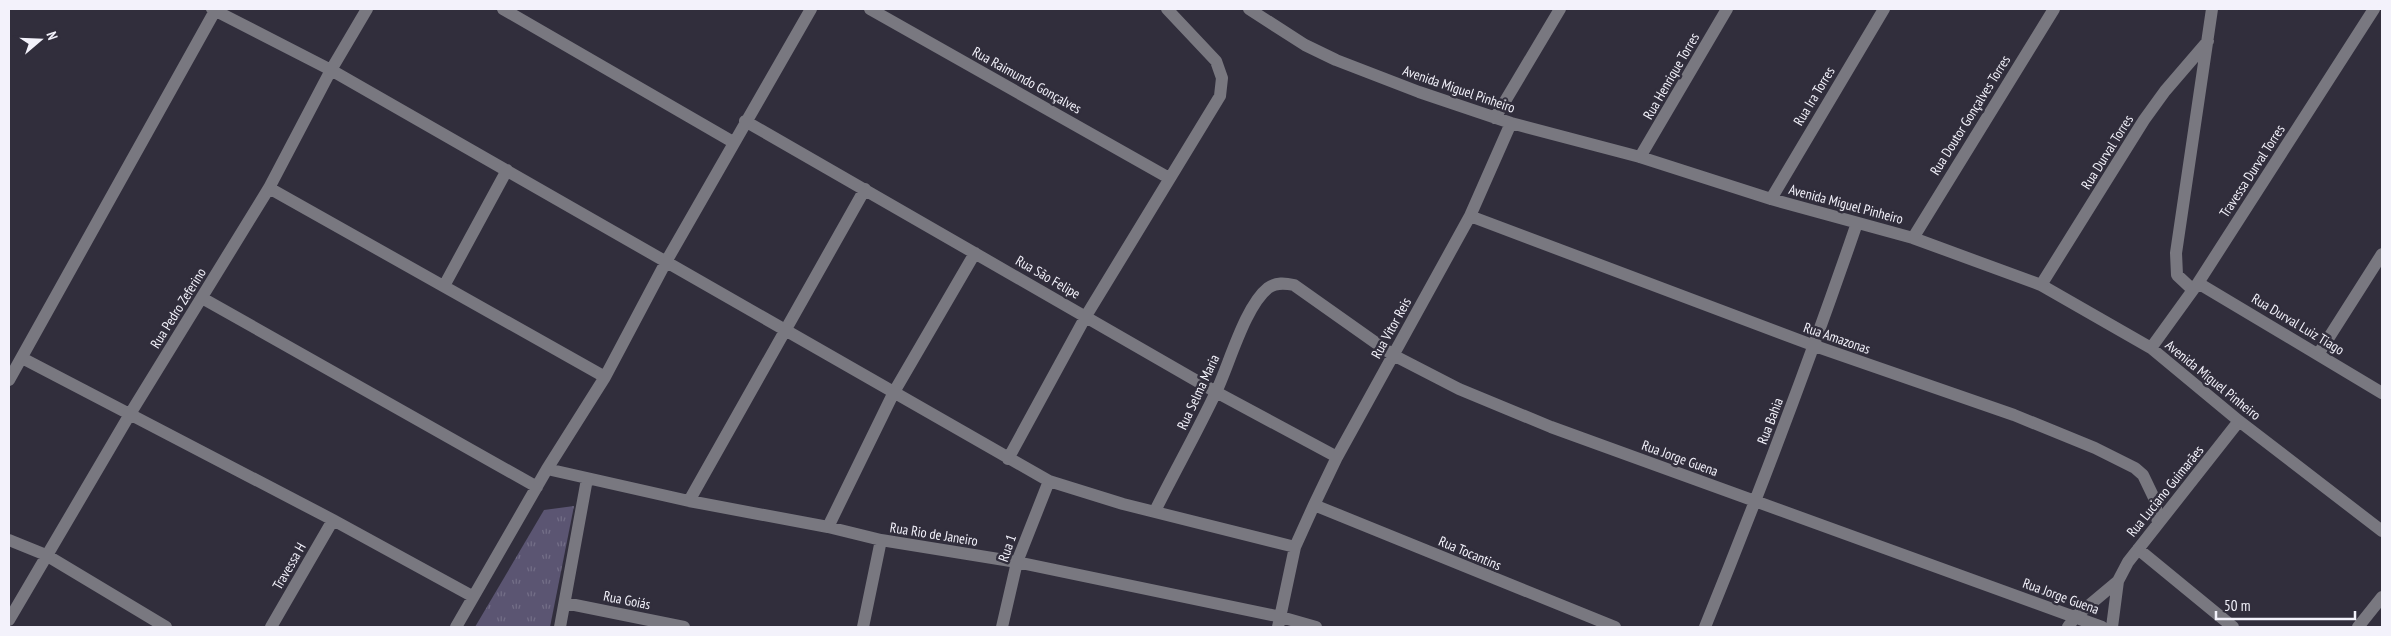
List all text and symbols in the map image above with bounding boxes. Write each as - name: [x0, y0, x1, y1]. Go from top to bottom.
- north arrow: [15, 15, 65, 65]
- text: N: [43, 29, 62, 42]
- street label: Rua Henrique Torres: [1639, 29, 1703, 123]
- street label: Rua Raimundo Gonçalves: [969, 43, 1085, 118]
- street label: Rua Doutor Gonçalves Torres: [1926, 52, 2014, 178]
- street label: Avenida Miguel Pinheiro: [1400, 61, 1518, 117]
- street label: Rua Ira Torres: [1789, 63, 1839, 129]
- street label: Rua Durval Torres: [2077, 111, 2137, 193]
- street label: Travessa Durval Torres: [2215, 121, 2289, 221]
- street label: Avenida Miguel Pinheiro: [1787, 180, 1905, 228]
- street label: Rua São Felipe: [1012, 251, 1084, 303]
- street label: Rua Pedro Zeferino: [146, 264, 210, 352]
- street label: Rua Durval Luiz Tiago: [2248, 289, 2348, 359]
- street label: Rua Vitor Reis: [1367, 294, 1415, 362]
- street label: Rua Amazonas: [1801, 318, 1873, 358]
- street label: Avenida Miguel Pinheiro: [2162, 336, 2264, 424]
- street label: Rua Selma Maria: [1173, 351, 1223, 433]
- street label: Rua Bahia: [1753, 395, 1787, 447]
- street label: Rua Jorge Guena: [1639, 436, 1721, 480]
- street label: Rua Luciano Guimarães: [2123, 441, 2208, 540]
- street label: Rua Rio de Janeiro: [889, 518, 979, 550]
- street label: Rua 1: [994, 532, 1020, 564]
- street label: Rua Tocantins: [1436, 532, 1504, 574]
- street label: Travessa H: [268, 539, 310, 593]
- street label: Rua Jorge Guena: [2020, 574, 2102, 618]
- street label: Rua Goiás: [602, 587, 652, 613]
- scale bar: [2216, 588, 2355, 620]
- text: 50 m: [2224, 596, 2250, 615]

